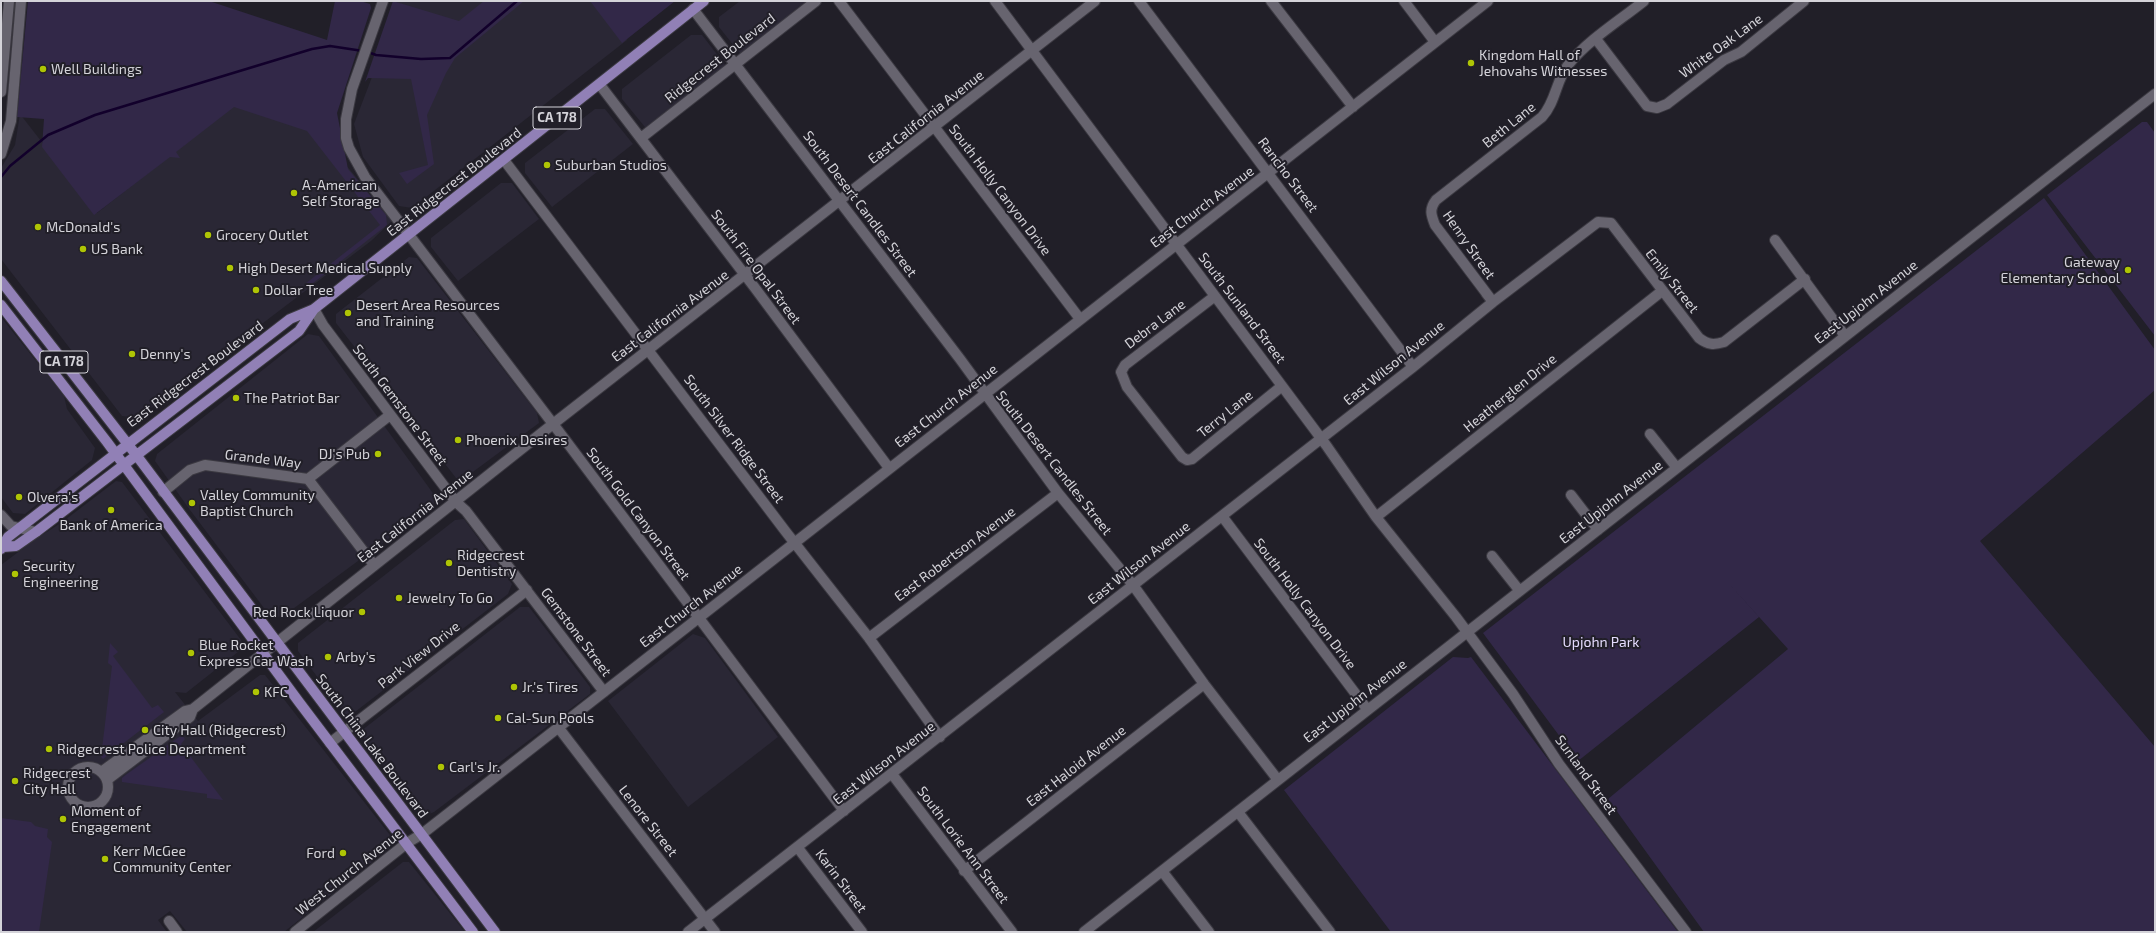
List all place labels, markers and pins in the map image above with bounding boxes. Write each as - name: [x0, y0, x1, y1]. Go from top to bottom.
- place label: Kingdom Hall of Jehovahs Witnesses: [1479, 47, 1607, 80]
- marker: Kingdom Hall of Jehovahs Witnesses: [1466, 58, 1476, 68]
- place label: Well Buildings: [51, 61, 142, 77]
- marker: Well Buildings: [38, 64, 48, 74]
- place label: Suburban Studios: [555, 157, 667, 173]
- marker: Suburban Studios: [542, 160, 552, 170]
- place label: A-American Self Storage: [302, 177, 380, 210]
- marker: A-American Self Storage: [289, 188, 299, 198]
- place label: McDonald's: [46, 219, 120, 235]
- marker: McDonald's: [33, 222, 43, 232]
- place label: Grocery Outlet: [216, 227, 308, 243]
- marker: Grocery Outlet: [203, 230, 213, 240]
- place label: US Bank: [91, 241, 143, 257]
- marker: US Bank: [78, 244, 88, 254]
- place label: Gateway Elementary School: [2001, 254, 2120, 286]
- place label: High Desert Medical Supply: [238, 260, 412, 276]
- marker: High Desert Medical Supply: [225, 263, 235, 273]
- marker: Gateway Elementary School: [2123, 265, 2133, 275]
- place label: Dollar Tree: [264, 282, 333, 298]
- marker: Dollar Tree: [251, 285, 261, 295]
- place label: Desert Area Resources and Training: [356, 297, 500, 330]
- marker: Desert Area Resources and Training: [343, 308, 353, 318]
- place label: Denny's: [140, 346, 191, 362]
- marker: Denny's: [127, 349, 137, 359]
- place label: The Patriot Bar: [244, 390, 340, 406]
- marker: The Patriot Bar: [231, 393, 241, 403]
- place label: Phoenix Desires: [466, 432, 567, 448]
- marker: Phoenix Desires: [453, 435, 463, 445]
- place label: DJ's Pub: [319, 446, 370, 462]
- marker: DJ's Pub: [373, 449, 383, 459]
- place label: Valley Community Baptist Church: [200, 487, 315, 520]
- place label: Olvera's: [27, 489, 78, 505]
- marker: Olvera's: [14, 492, 24, 502]
- marker: Valley Community Baptist Church: [187, 498, 197, 508]
- marker: Bank of America: [106, 505, 116, 515]
- place label: Bank of America: [59, 517, 163, 533]
- place label: Ridgecrest Dentistry: [457, 547, 525, 580]
- place label: Security Engineering: [23, 558, 98, 590]
- marker: Ridgecrest Dentistry: [444, 558, 454, 568]
- marker: Security Engineering: [10, 569, 20, 579]
- place label: Jewelry To Go: [407, 590, 493, 606]
- marker: Jewelry To Go: [394, 593, 404, 603]
- place label: Red Rock Liquor: [253, 604, 354, 620]
- marker: Red Rock Liquor: [357, 607, 367, 617]
- place label: Blue Rocket Express Car Wash: [199, 637, 313, 670]
- marker: Blue Rocket Express Car Wash: [186, 648, 196, 658]
- place label: Arby's: [336, 649, 376, 665]
- marker: Arby's: [323, 652, 333, 662]
- place label: Jr.'s Tires: [522, 679, 578, 695]
- marker: Jr.'s Tires: [509, 682, 519, 692]
- place label: KFC: [264, 684, 288, 700]
- marker: KFC: [251, 687, 261, 697]
- place label: Cal-Sun Pools: [506, 710, 594, 726]
- marker: Cal-Sun Pools: [493, 713, 503, 723]
- place label: City Hall (Ridgecrest): [153, 722, 286, 738]
- marker: City Hall (Ridgecrest): [140, 725, 150, 735]
- place label: Ridgecrest Police Department: [57, 741, 246, 757]
- marker: Ridgecrest Police Department: [44, 744, 54, 754]
- place label: Carl's Jr.: [449, 759, 500, 775]
- marker: Carl's Jr.: [436, 762, 446, 772]
- place label: Ridgecrest City Hall: [23, 765, 91, 798]
- marker: Ridgecrest City Hall: [10, 776, 20, 786]
- place label: Moment of Engagement: [71, 803, 151, 836]
- marker: Moment of Engagement: [58, 814, 68, 824]
- place label: Kerr McGee Community Center: [113, 843, 231, 876]
- place label: Ford: [306, 845, 335, 861]
- marker: Ford: [338, 848, 348, 858]
- marker: Kerr McGee Community Center: [100, 854, 110, 864]

